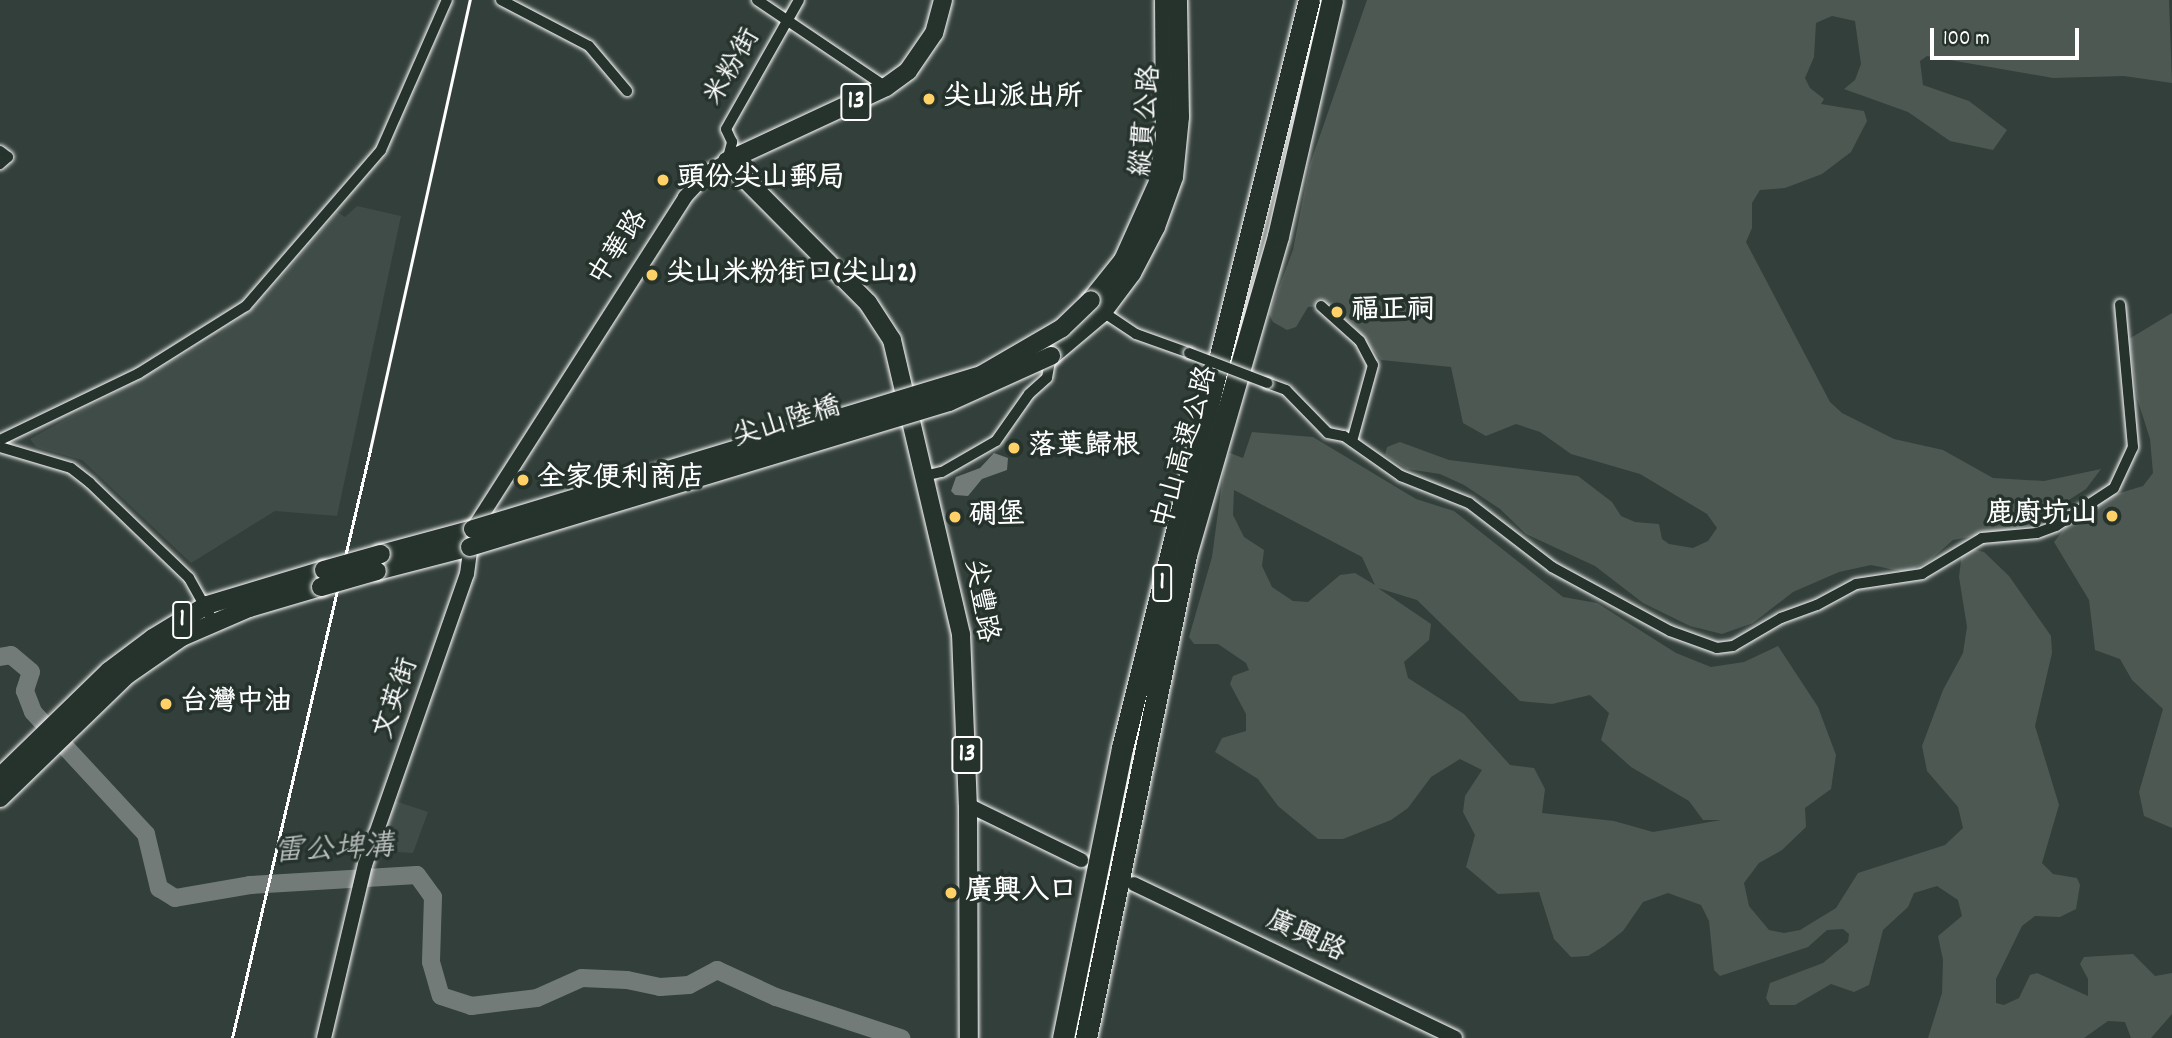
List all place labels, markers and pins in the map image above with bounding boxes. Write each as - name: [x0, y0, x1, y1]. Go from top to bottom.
- place label: 尖山派出所: [943, 82, 1083, 116]
- marker: 尖山派出所: [921, 91, 937, 107]
- place label: 頭份尖山郵局: [677, 163, 845, 197]
- marker: 頭份尖山郵局: [655, 172, 671, 188]
- place label: 尖山米粉街口(尖山2): [666, 258, 916, 292]
- marker: 尖山米粉街口(尖山2): [644, 267, 660, 283]
- place label: 福正祠: [1351, 295, 1435, 329]
- marker: 福正祠: [1329, 304, 1345, 320]
- place label: 落葉歸根: [1028, 431, 1140, 465]
- marker: 落葉歸根: [1006, 440, 1022, 456]
- place label: 全家便利商店: [537, 463, 705, 497]
- marker: 全家便利商店: [515, 472, 531, 488]
- place label: 鹿廚坑山: [1986, 499, 2098, 533]
- place label: 碉堡: [969, 500, 1025, 534]
- marker: 鹿廚坑山: [2104, 508, 2120, 524]
- marker: 碉堡: [947, 509, 963, 525]
- place label: 台灣中油: [180, 687, 292, 721]
- marker: 台灣中油: [158, 696, 174, 712]
- place label: 廣興入口: [965, 876, 1077, 910]
- marker: 廣興入口: [943, 885, 959, 901]

